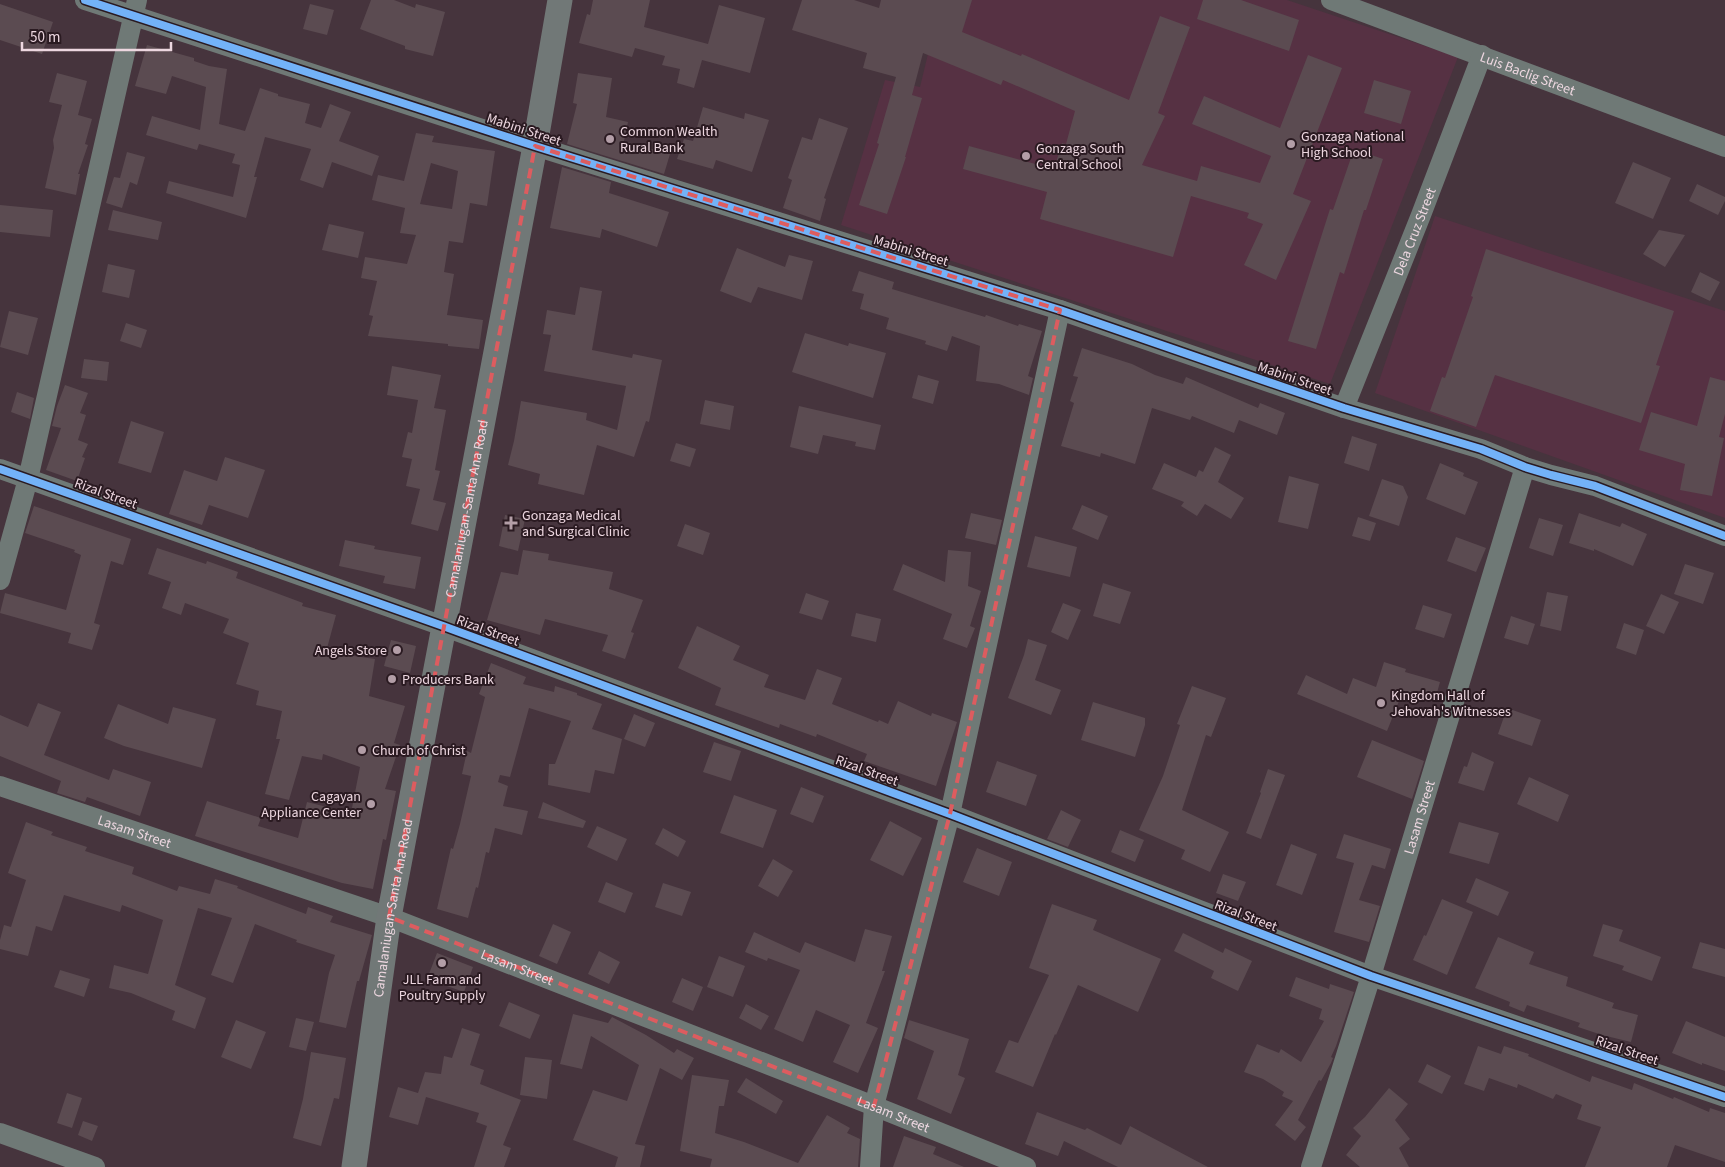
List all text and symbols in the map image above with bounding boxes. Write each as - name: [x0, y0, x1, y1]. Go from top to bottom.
- scale bar: [22, 20, 171, 52]
- text: 50 m: [30, 27, 60, 48]
- street label: Luis Baclig Street: [1477, 47, 1578, 101]
- street label: Mabini Street: [484, 108, 564, 152]
- place label: Common Wealth Rural Bank: [620, 122, 718, 158]
- place label: Gonzaga National High School: [1301, 127, 1405, 163]
- marker: Common Wealth Rural Bank: [604, 133, 616, 145]
- marker: Gonzaga National High School: [1285, 138, 1297, 150]
- place label: Gonzaga South Central School: [1036, 139, 1124, 175]
- marker: Gonzaga South Central School: [1020, 150, 1032, 162]
- street label: Dela Cruz Street: [1389, 185, 1442, 279]
- street label: Mabini Street: [871, 230, 951, 272]
- street label: Mabini Street: [1255, 357, 1335, 401]
- street label: Camalaniugan-Santa Ana Road: [441, 418, 494, 599]
- street label: Rizal Street: [71, 473, 140, 515]
- place label: Gonzaga Medical and Surgical Clinic: [522, 506, 630, 542]
- marker: Gonzaga Medical and Surgical Clinic: [504, 516, 518, 530]
- street label: Rizal Street: [453, 610, 522, 652]
- place label: Angels Store: [315, 641, 387, 661]
- marker: Angels Store: [391, 644, 403, 656]
- place label: Producers Bank: [402, 670, 494, 690]
- marker: Producers Bank: [386, 673, 398, 685]
- place label: Kingdom Hall of Jehovah's Witnesses: [1391, 686, 1511, 722]
- marker: Kingdom Hall of Jehovah's Witnesses: [1375, 697, 1387, 709]
- place label: Church of Christ: [372, 741, 466, 761]
- marker: Church of Christ: [356, 744, 368, 756]
- street label: Rizal Street: [832, 750, 901, 792]
- street label: Lasam Street: [1399, 778, 1441, 857]
- place label: Cagayan Appliance Center: [261, 787, 361, 823]
- marker: Cagayan Appliance Center: [365, 798, 377, 810]
- street label: Lasam Street: [95, 811, 174, 854]
- street label: Camalaniugan-Santa Ana Road: [369, 817, 418, 998]
- street label: Rizal Street: [1211, 895, 1280, 937]
- street label: Lasam Street: [478, 945, 556, 991]
- marker: JLL Farm and Poultry Supply: [436, 957, 448, 969]
- place label: JLL Farm and Poultry Supply: [399, 970, 486, 1006]
- street label: Rizal Street: [1592, 1031, 1661, 1071]
- street label: Lasam Street: [854, 1091, 933, 1138]

